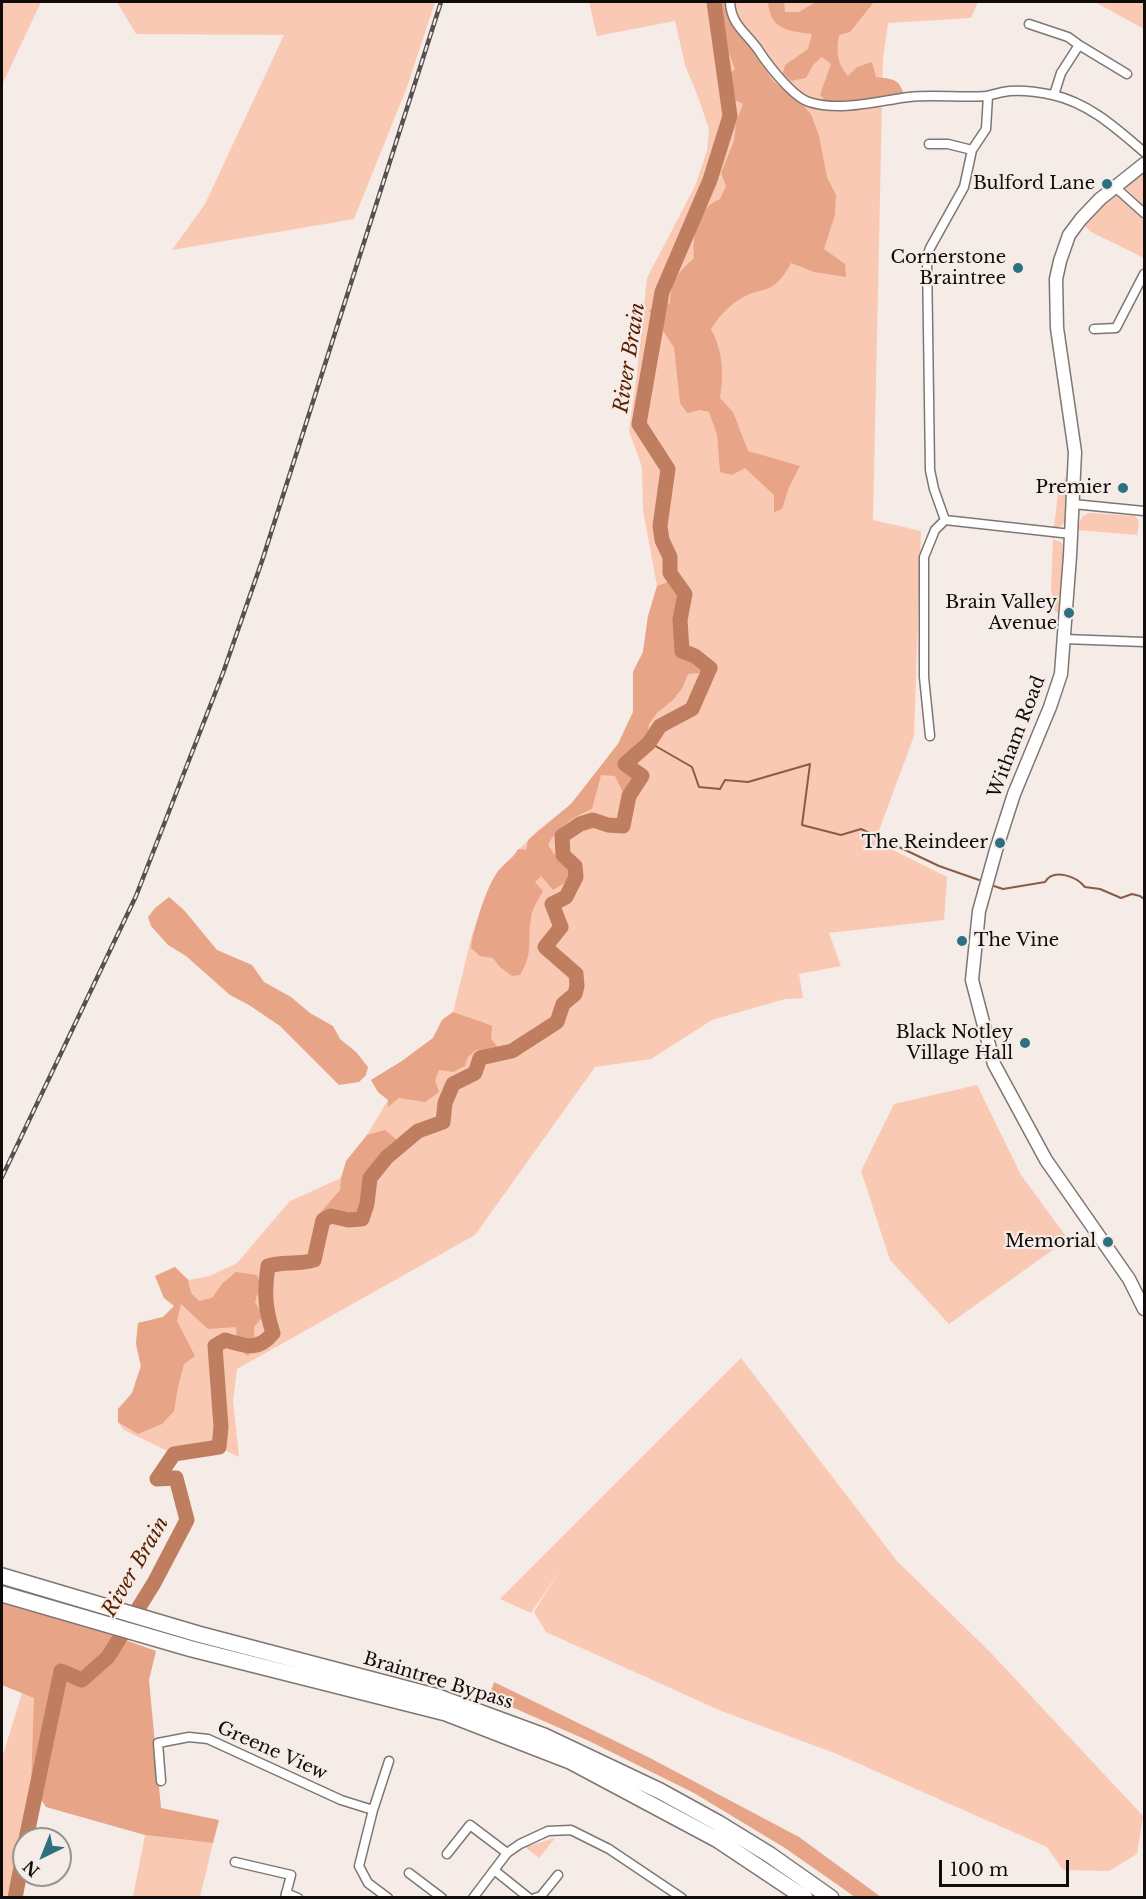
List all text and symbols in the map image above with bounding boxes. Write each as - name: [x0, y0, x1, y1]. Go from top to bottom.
- place label: Bulford Lane: [973, 173, 1095, 195]
- marker: Bulford Lane: [1100, 177, 1114, 191]
- place label: Cornerstone Braintree: [890, 247, 1006, 290]
- marker: Cornerstone Braintree: [1011, 261, 1025, 275]
- water label: River Brain: [609, 301, 651, 415]
- place label: Premier: [1036, 477, 1111, 499]
- marker: Premier: [1116, 481, 1130, 495]
- place label: Brain Valley Avenue: [945, 592, 1057, 634]
- marker: Brain Valley Avenue: [1062, 606, 1076, 620]
- street label: Witham Road: [984, 673, 1050, 801]
- place label: The Reindeer: [861, 832, 988, 854]
- marker: The Reindeer: [993, 836, 1007, 850]
- place label: The Vine: [974, 930, 1059, 952]
- marker: The Vine: [955, 934, 969, 948]
- place label: Black Notley Village Hall: [896, 1022, 1013, 1064]
- marker: Black Notley Village Hall: [1018, 1036, 1032, 1050]
- place label: Memorial: [1005, 1231, 1096, 1253]
- marker: Memorial: [1101, 1235, 1115, 1249]
- water label: River Brain: [98, 1513, 174, 1621]
- street label: Braintree Bypass: [361, 1648, 515, 1714]
- street label: Greene View: [214, 1717, 330, 1785]
- north arrow: [12, 1827, 72, 1887]
- scale bar: [942, 1848, 1072, 1886]
- text: N: [19, 1856, 43, 1881]
- text: 100 m: [950, 1859, 1008, 1881]

